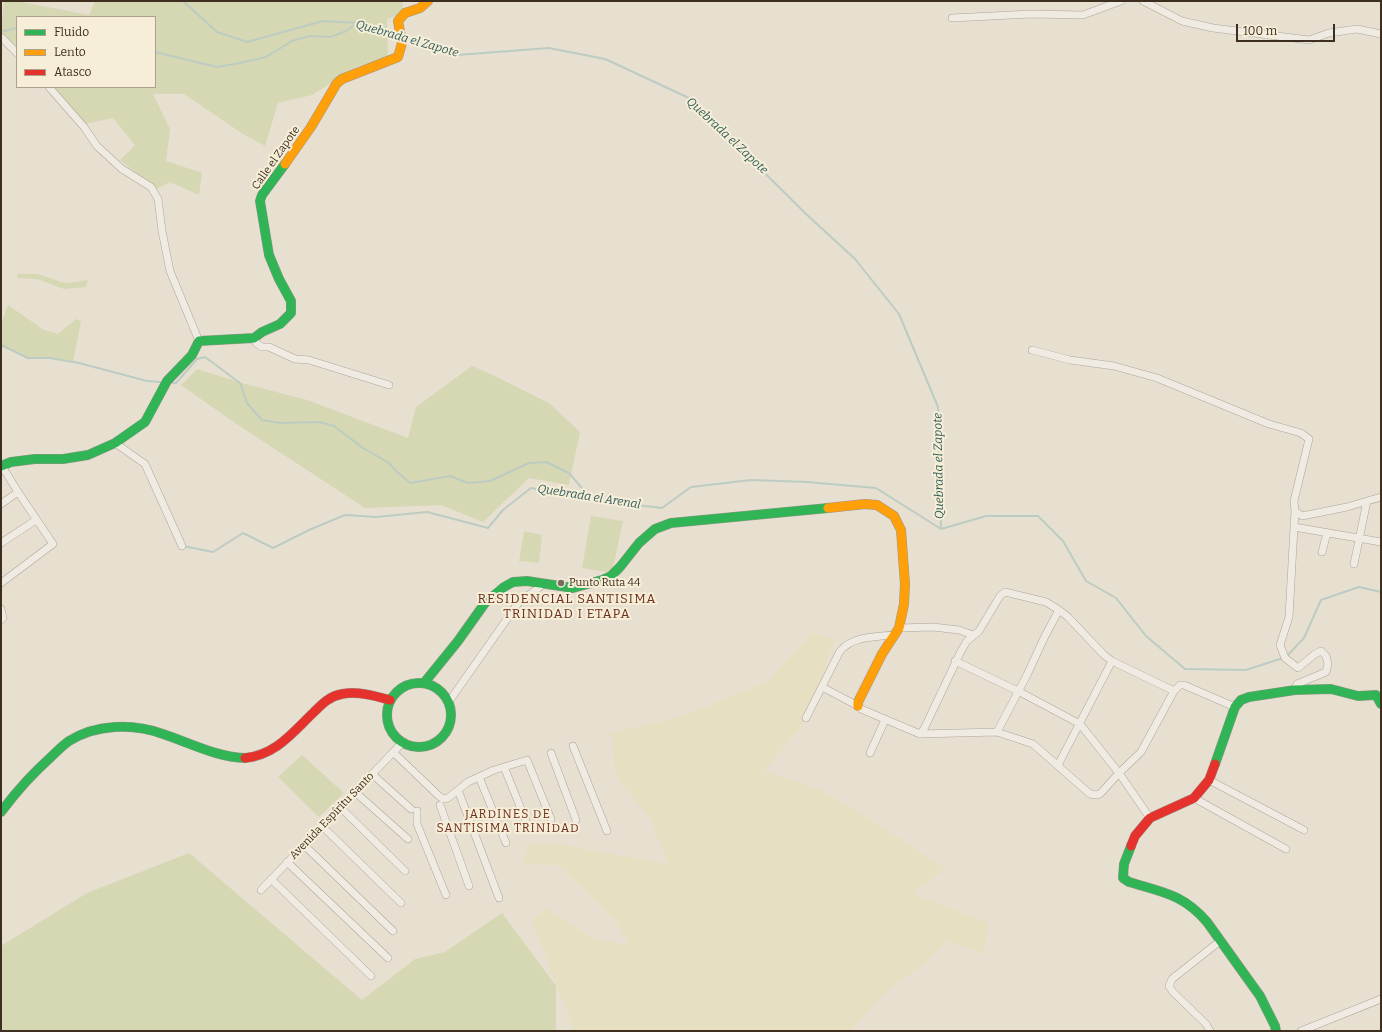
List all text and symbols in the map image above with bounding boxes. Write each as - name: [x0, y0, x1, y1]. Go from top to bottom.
- legend: [16, 16, 156, 88]
- scale bar: [1238, 16, 1337, 42]
- water label: Quebrada el Zapote: [354, 17, 460, 61]
- text: 100 m: [1243, 24, 1277, 38]
- text: Fluido: [54, 25, 89, 39]
- text: Lento: [54, 45, 86, 59]
- text: Atasco: [54, 65, 92, 79]
- water label: Quebrada el Zapote: [683, 94, 771, 178]
- street label: Calle el Zapote: [249, 124, 303, 192]
- water label: Quebrada el Zapote: [931, 413, 947, 519]
- water label: Quebrada el Arenal: [536, 482, 642, 512]
- place label: Punto Ruta 44: [569, 576, 640, 590]
- marker: Punto Ruta 44: [556, 578, 566, 588]
- district label: RESIDENCIAL SANTISIMA TRINIDAD I ETAPA: [477, 591, 657, 622]
- street label: Avenida Espíritu Santo: [287, 770, 377, 862]
- district label: JARDINES DE SANTISIMA TRINIDAD: [436, 808, 580, 836]

